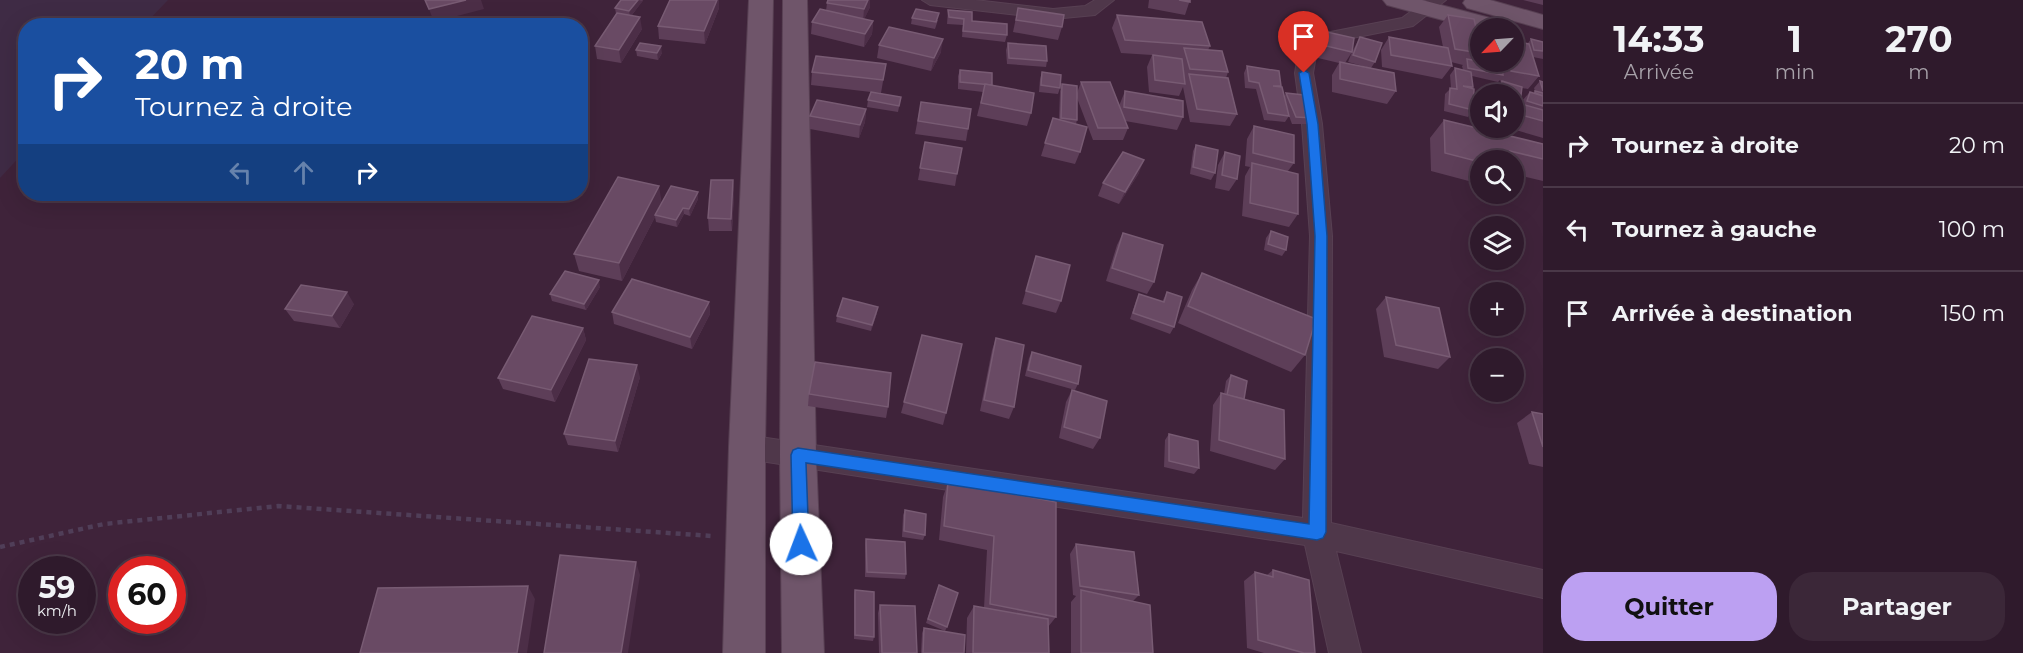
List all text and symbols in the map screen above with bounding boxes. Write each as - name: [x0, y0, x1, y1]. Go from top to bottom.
- pin: [1278, 11, 1329, 73]
- text: 14:33: [1613, 17, 1704, 61]
- text: 1: [1788, 17, 1802, 61]
- text: 270: [1885, 17, 1953, 61]
- north arrow: [1470, 18, 1524, 72]
- map controls: [1470, 18, 1524, 402]
- icon: arrive: [1287, 20, 1320, 53]
- text: 20 m: [135, 38, 244, 90]
- icon: right: [36, 42, 114, 120]
- text: Arrivée: [1624, 60, 1694, 84]
- text: min: [1775, 60, 1815, 84]
- text: m: [1908, 60, 1930, 84]
- button: sound: [1470, 84, 1524, 138]
- text: Tournez à droite: [135, 90, 353, 123]
- icon: right: [1561, 129, 1594, 162]
- text: Tournez à droite: [1612, 132, 1799, 159]
- text: 20 m: [1949, 132, 2005, 159]
- button: search: [1470, 150, 1524, 204]
- icon: left: [224, 156, 257, 189]
- icon: ahead: [287, 156, 320, 189]
- icon: right: [350, 156, 383, 189]
- icon: left: [1561, 213, 1594, 246]
- button: layers: [1470, 216, 1524, 270]
- text: Tournez à gauche: [1612, 216, 1817, 243]
- text: 100 m: [1939, 216, 2005, 243]
- button: +: [1470, 282, 1524, 336]
- icon: arrive: [1561, 297, 1594, 330]
- text: Arrivée à destination: [1612, 300, 1852, 327]
- text: 150 m: [1941, 300, 2005, 327]
- button: −: [1470, 348, 1524, 402]
- position arrow: [769, 512, 833, 576]
- speed limit sign: 60: [108, 556, 186, 634]
- text: 59: [39, 569, 75, 606]
- button: Quitter: [1561, 572, 1777, 641]
- button: Partager: [1789, 572, 2005, 641]
- text: km/h: [37, 601, 77, 620]

